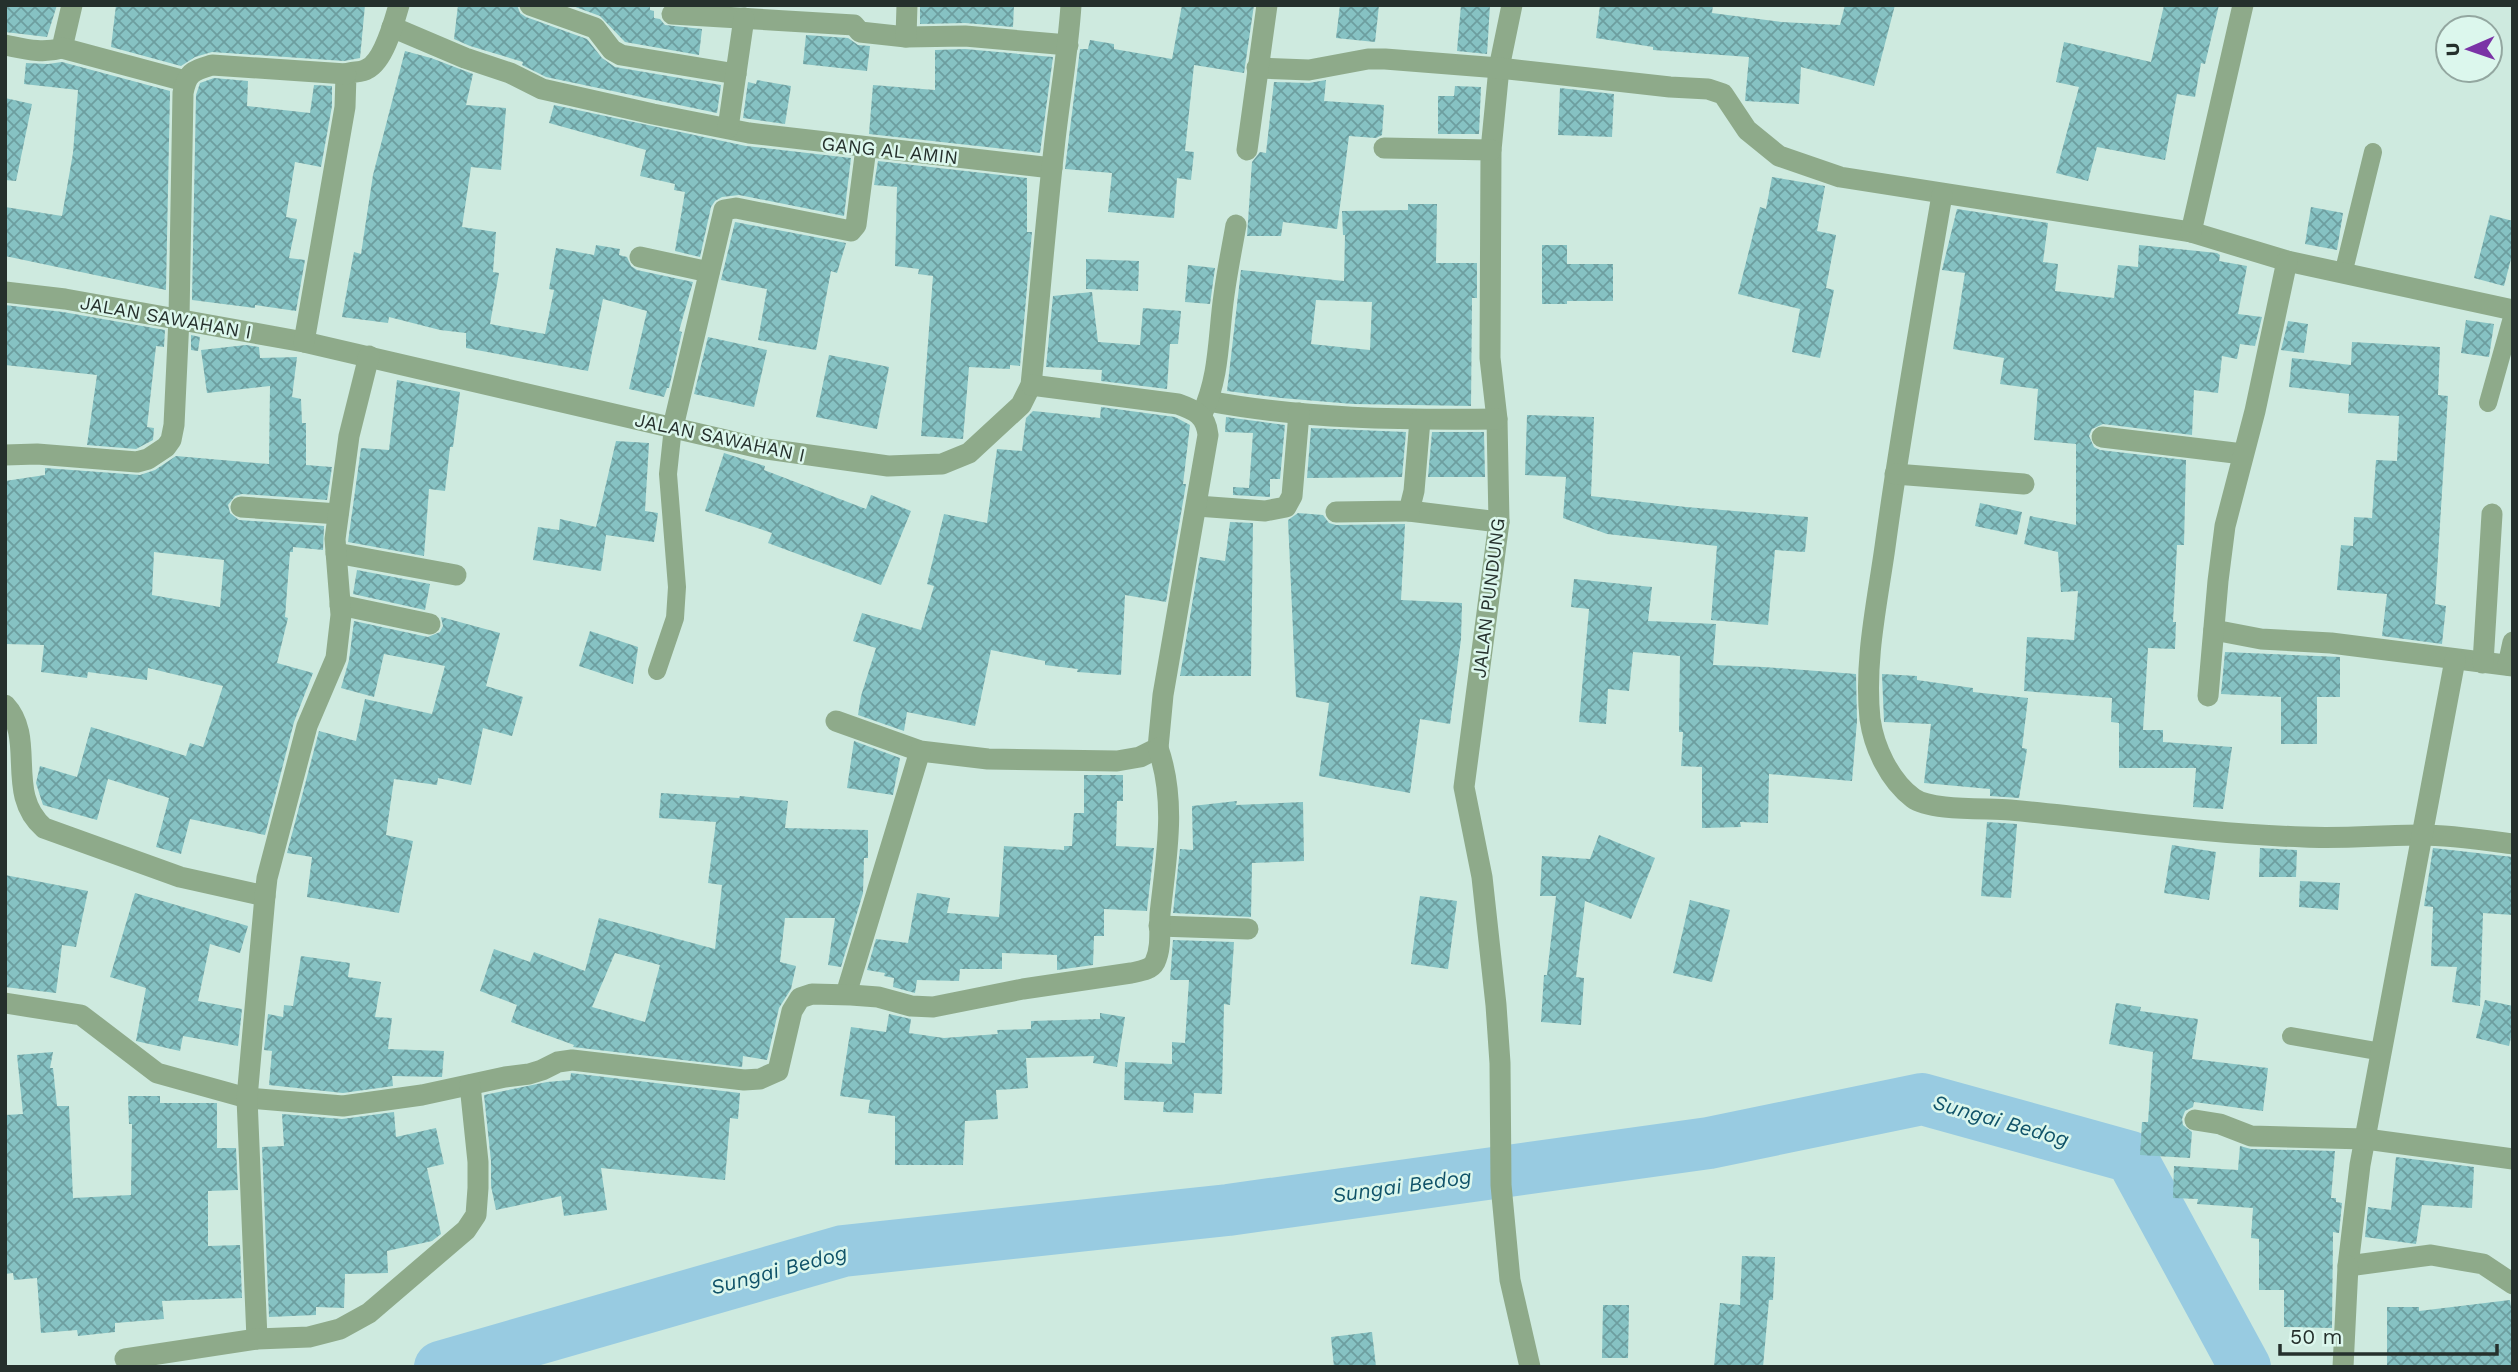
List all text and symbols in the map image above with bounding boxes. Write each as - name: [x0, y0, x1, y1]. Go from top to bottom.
- north arrow: [2434, 14, 2504, 84]
- text: U: [2441, 42, 2464, 57]
- street label: GANG AL AMIN: [821, 132, 959, 169]
- street label: JALAN SAWAHAN I: [78, 291, 253, 344]
- street label: JALAN SAWAHAN I: [633, 408, 807, 467]
- street label: JALAN PUNDUNG: [1467, 517, 1510, 679]
- water label: Sungai Bedog: [1930, 1089, 2072, 1152]
- water label: Sungai Bedog: [1331, 1163, 1473, 1208]
- water label: Sungai Bedog: [708, 1239, 850, 1300]
- scale bar: [2280, 1312, 2497, 1356]
- text: 50 m: [2290, 1324, 2342, 1349]

